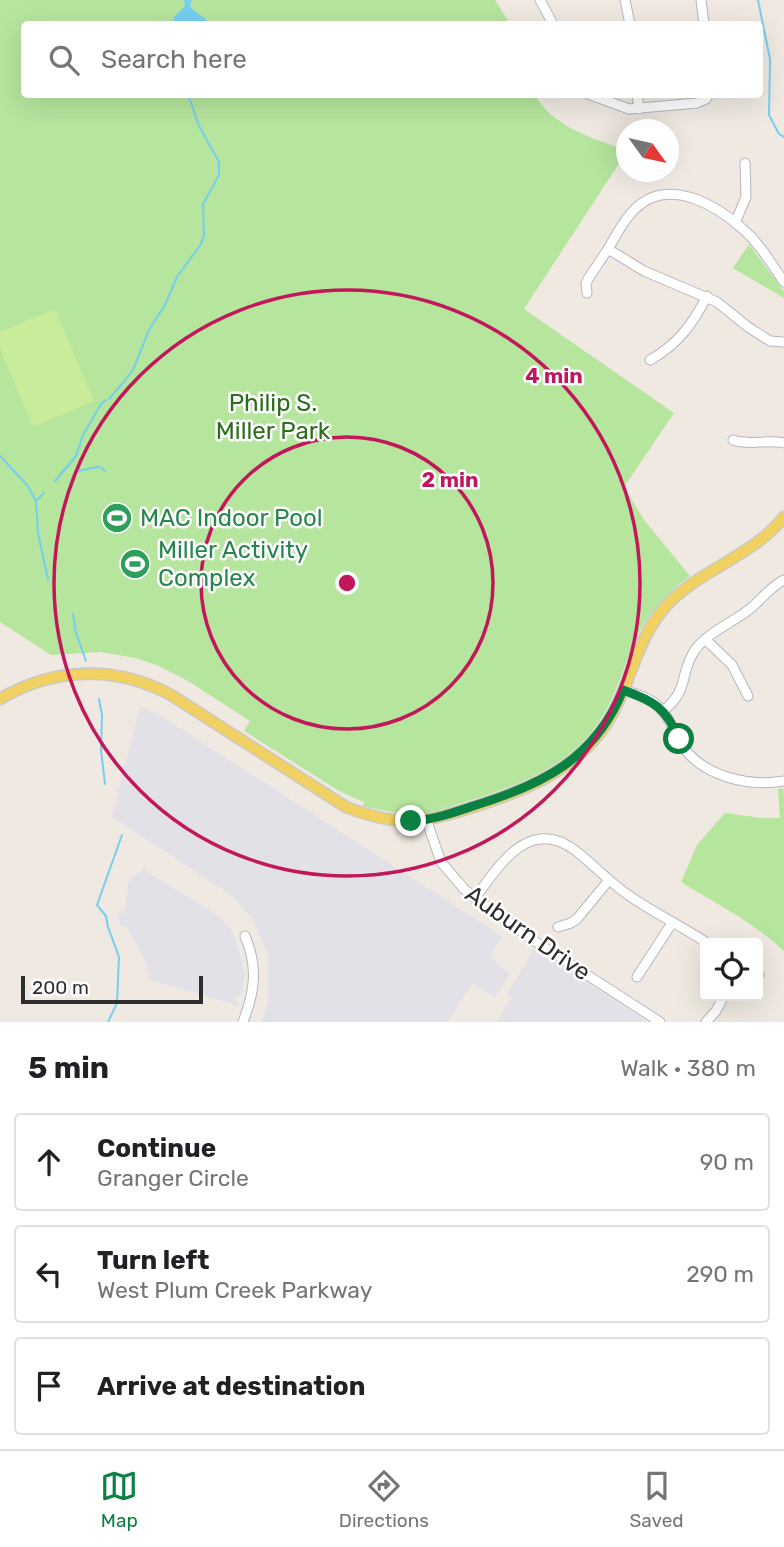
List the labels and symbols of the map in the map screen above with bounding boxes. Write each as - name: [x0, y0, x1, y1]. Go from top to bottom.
- north arrow: [616, 119, 679, 182]
- text: 4 min: [525, 363, 583, 388]
- park label: Philip S. Miller Park: [216, 389, 331, 445]
- text: 2 min: [422, 467, 478, 492]
- sports icon: MAC Indoor Pool: [100, 501, 134, 535]
- place label: MAC Indoor Pool: [140, 504, 323, 532]
- place label: Miller Activity Complex: [158, 536, 308, 592]
- sports icon: Miller Activity Complex: [118, 547, 152, 581]
- centre of rings: [335, 571, 359, 595]
- route start: [663, 723, 694, 754]
- route end: [395, 805, 426, 836]
- street label: Auburn Drive: [460, 880, 596, 986]
- scale bar: [21, 973, 203, 1005]

